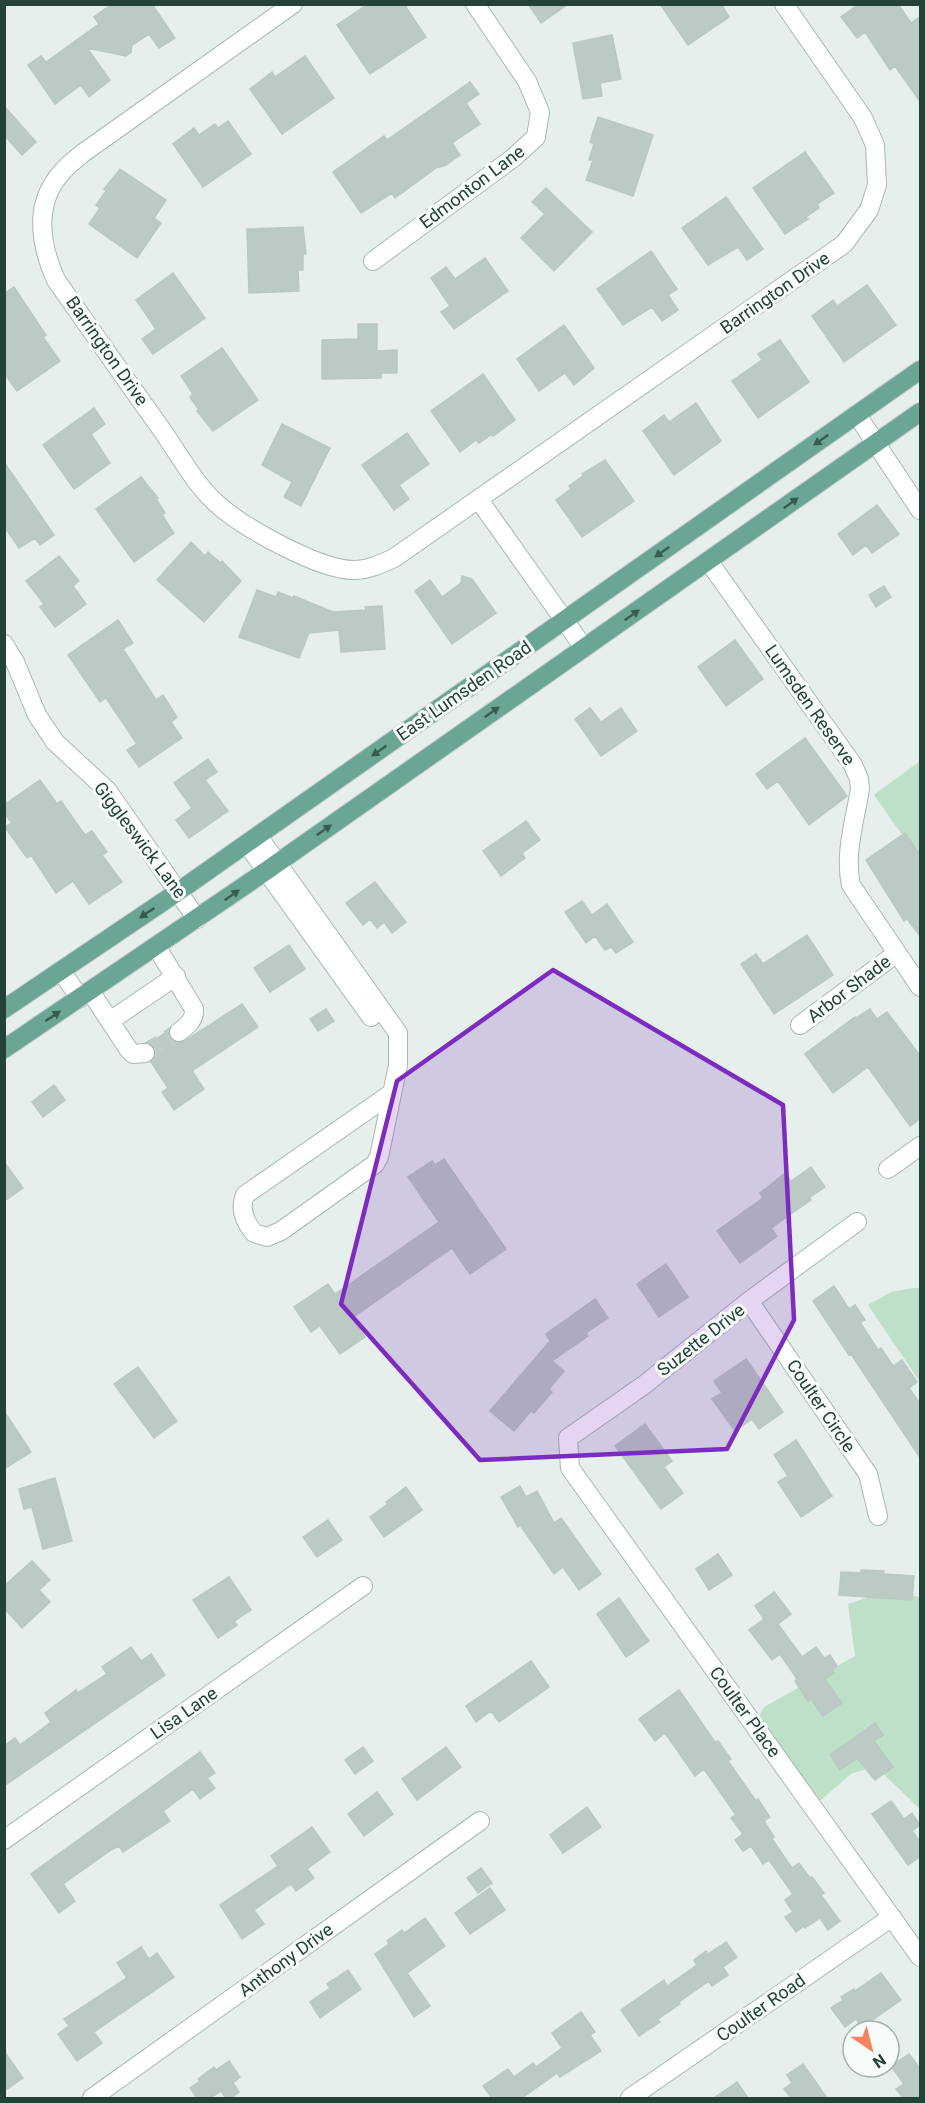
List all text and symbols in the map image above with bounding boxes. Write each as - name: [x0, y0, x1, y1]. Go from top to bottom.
- street label: Edmonton Lane: [415, 140, 528, 233]
- street label: Barrington Drive: [716, 247, 833, 338]
- street label: Barrington Drive: [62, 292, 153, 409]
- one-way arrow: [814, 434, 830, 446]
- one-way arrow: [784, 497, 799, 509]
- one-way arrow: [654, 546, 670, 558]
- one-way arrow: [624, 610, 640, 621]
- street label: East Lumsden Road: [392, 636, 535, 745]
- street label: Lumsden Reserve: [761, 640, 860, 769]
- one-way arrow: [484, 706, 500, 718]
- one-way arrow: [372, 745, 388, 757]
- street label: Giggleswick Lane: [90, 777, 191, 902]
- one-way arrow: [316, 824, 332, 836]
- one-way arrow: [223, 889, 239, 901]
- one-way arrow: [139, 907, 155, 918]
- street label: Arbor Shade: [803, 950, 895, 1027]
- one-way arrow: [45, 1011, 61, 1022]
- street label: Suzette Drive: [653, 1299, 749, 1380]
- street label: Coulter Circle: [783, 1355, 860, 1456]
- street label: Coulter Place: [706, 1662, 785, 1761]
- street label: Lisa Lane: [146, 1682, 221, 1743]
- street label: Anthony Drive: [235, 1918, 337, 2001]
- street label: Coulter Road: [712, 1969, 809, 2046]
- north arrow: [841, 2019, 901, 2079]
- text: N: [869, 2050, 889, 2072]

